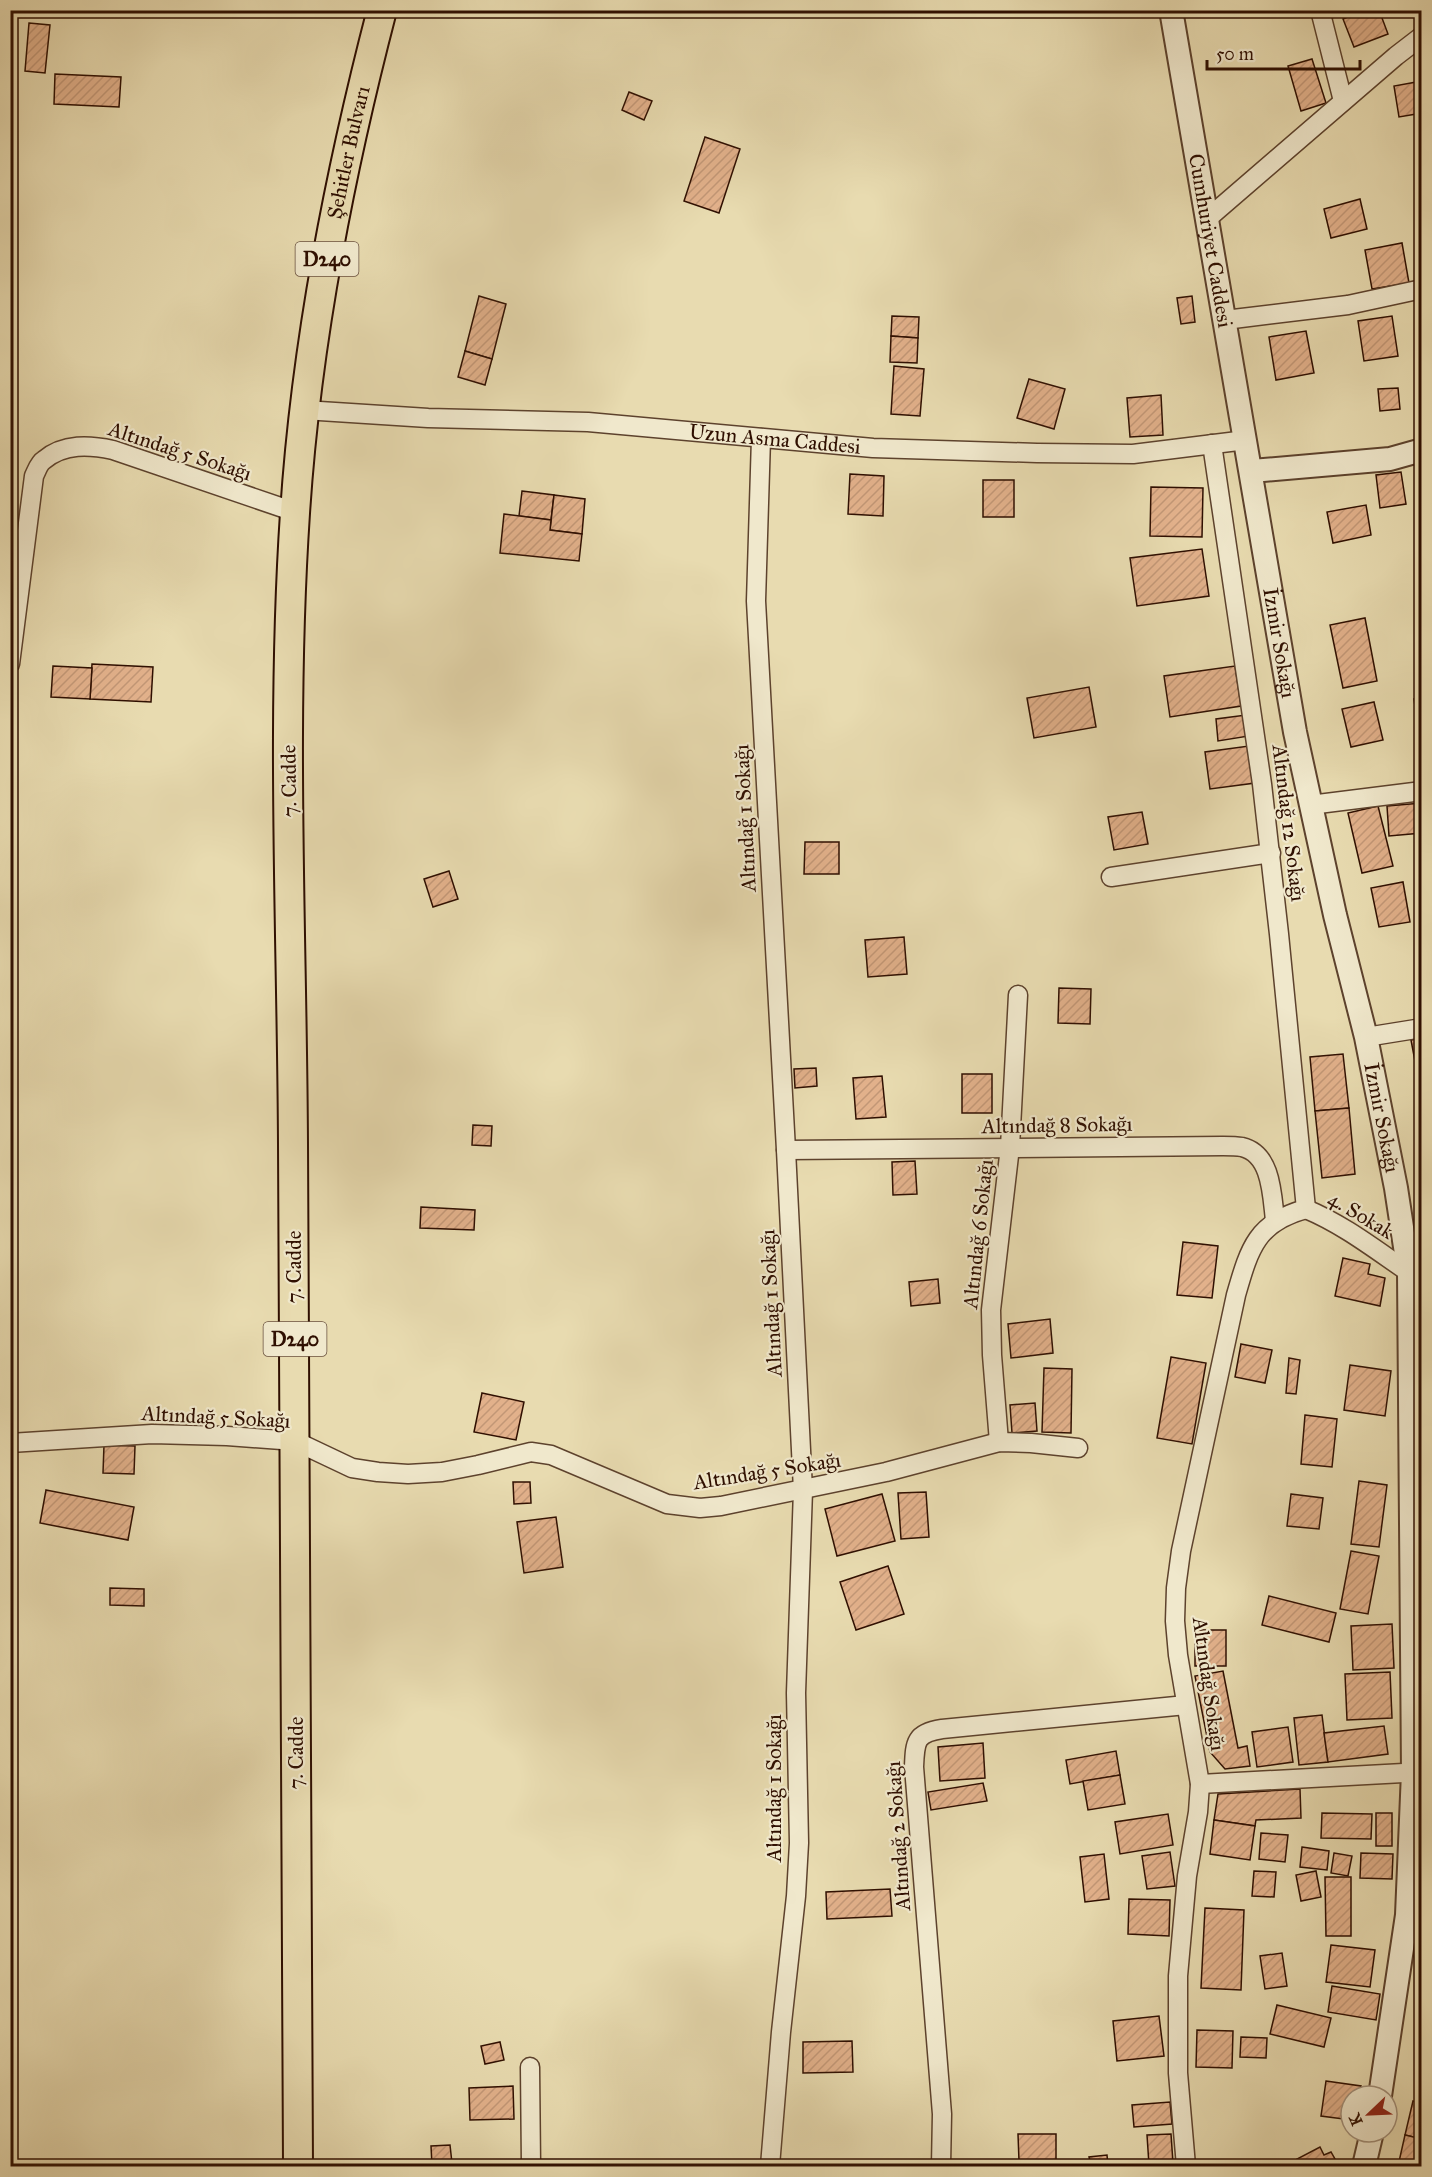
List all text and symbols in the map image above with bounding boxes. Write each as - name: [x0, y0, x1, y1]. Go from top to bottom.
- scale bar: [1207, 33, 1360, 71]
- text: 50 m: [1216, 43, 1254, 65]
- street label: Şehitler Bulvarı: [321, 83, 376, 221]
- street label: Cumhuriyet Caddesi: [1183, 152, 1238, 330]
- road number: D240: [296, 242, 358, 276]
- street label: Altındağ 5 Sokağı: [104, 415, 255, 486]
- street label: Uzun Asma Caddesi: [688, 418, 862, 460]
- street label: İzmir Sokağı: [1257, 586, 1302, 700]
- street label: Altındağ 12 Sokağı: [1266, 742, 1312, 903]
- street label: Altındağ 1 Sokağı: [728, 743, 762, 893]
- street label: 7. Cadde: [275, 744, 303, 818]
- street label: İzmir Sokağı: [1358, 1060, 1406, 1175]
- street label: Altındağ 8 Sokağı: [980, 1111, 1133, 1139]
- street label: Altındağ 6 Sokağı: [957, 1158, 999, 1311]
- street label: 4. Sokak: [1323, 1185, 1399, 1245]
- street label: Altındağ 1 Sokağı: [754, 1228, 788, 1378]
- street label: 7. Cadde: [281, 1230, 307, 1303]
- road number: D240: [264, 1322, 326, 1356]
- street label: Altındağ 5 Sokağı: [140, 1400, 291, 1434]
- street label: Altındağ 5 Sokağı: [690, 1446, 843, 1496]
- street label: Altındağ Sokağı: [1187, 1614, 1231, 1753]
- street label: Altındağ 1 Sokağı: [761, 1714, 787, 1863]
- street label: 7. Cadde: [283, 1716, 309, 1789]
- street label: Altındağ 2 Sokağı: [880, 1760, 916, 1913]
- north arrow: [1339, 2084, 1399, 2144]
- text: K: [1344, 2110, 1367, 2129]

